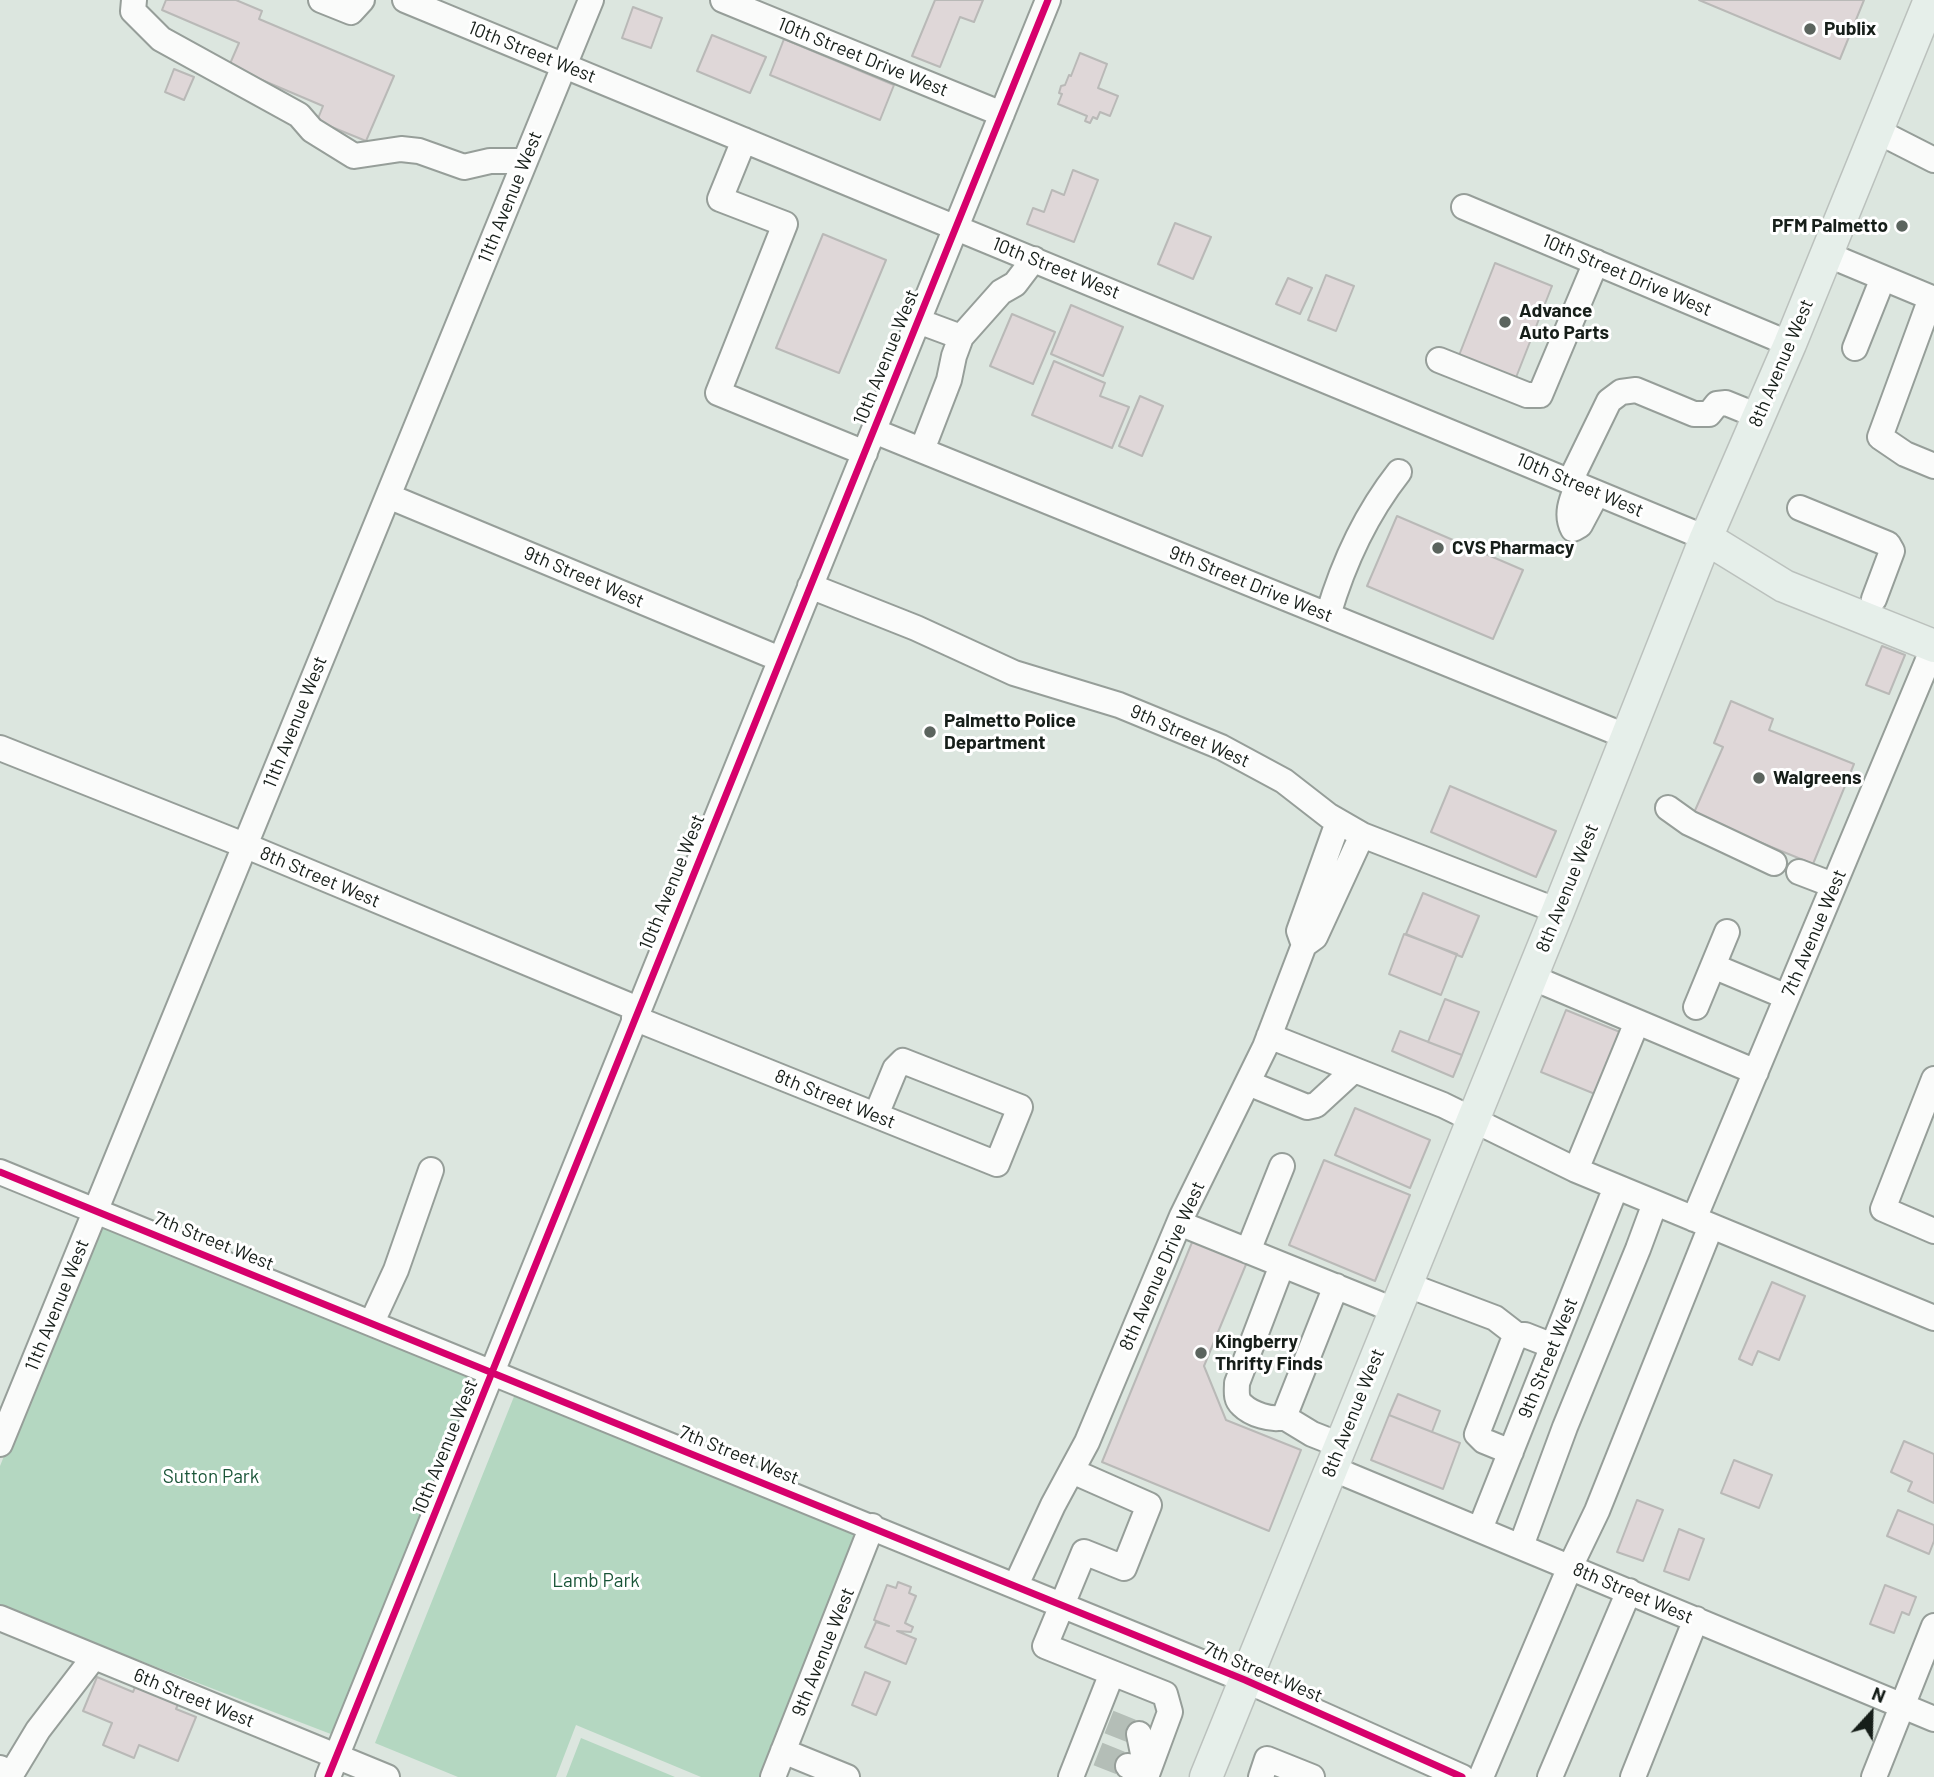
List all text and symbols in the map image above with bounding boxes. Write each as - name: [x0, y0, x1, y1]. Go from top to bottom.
- street label: 10th Street Drive West: [774, 12, 952, 102]
- street label: 10th Street West: [465, 16, 599, 88]
- place label: Publix: [1824, 18, 1876, 40]
- marker: Publix: [1802, 21, 1818, 37]
- street label: 11th Avenue West: [473, 128, 547, 266]
- place label: PFM Palmetto: [1772, 215, 1888, 237]
- marker: PFM Palmetto: [1894, 218, 1910, 234]
- street label: 10th Street Drive West: [1539, 229, 1715, 321]
- street label: 10th Street West: [989, 232, 1123, 304]
- street label: 10th Avenue West: [848, 286, 924, 428]
- street label: 8th Avenue West: [1744, 296, 1818, 430]
- place label: Advance Auto Parts: [1519, 300, 1609, 344]
- marker: Advance Auto Parts: [1497, 314, 1513, 330]
- street label: 10th Street West: [1513, 448, 1647, 522]
- place label: CVS Pharmacy: [1452, 537, 1574, 559]
- marker: CVS Pharmacy: [1430, 540, 1446, 556]
- street label: 9th Street West: [521, 541, 647, 613]
- street label: 9th Street Drive West: [1166, 541, 1336, 627]
- street label: 11th Avenue West: [258, 653, 332, 791]
- street label: 9th Street West: [1127, 699, 1253, 773]
- place label: Palmetto Police Department: [944, 710, 1076, 754]
- marker: Palmetto Police Department: [922, 724, 938, 740]
- place label: Walgreens: [1773, 767, 1861, 789]
- marker: Walgreens: [1751, 770, 1767, 786]
- street label: 10th Avenue West: [634, 811, 710, 953]
- street label: 8th Avenue West: [1531, 820, 1603, 956]
- street label: 8th Street West: [257, 841, 383, 913]
- street label: 7th Avenue West: [1777, 866, 1851, 1000]
- street label: 8th Street West: [771, 1064, 899, 1134]
- street label: 8th Avenue Drive West: [1114, 1178, 1210, 1354]
- street label: 7th Street West: [151, 1207, 277, 1275]
- street label: 11th Avenue West: [20, 1236, 94, 1374]
- street label: 9th Street West: [1513, 1294, 1583, 1422]
- place label: Kingberry Thrifty Finds: [1215, 1331, 1323, 1375]
- marker: Kingberry Thrifty Finds: [1193, 1345, 1209, 1361]
- street label: 8th Avenue West: [1317, 1345, 1389, 1481]
- street label: 10th Avenue West: [407, 1376, 483, 1518]
- street label: 7th Street West: [676, 1421, 802, 1489]
- park label: Sutton Park: [163, 1466, 259, 1488]
- street label: 8th Street West: [1570, 1557, 1696, 1629]
- park label: Lamb Park: [552, 1570, 640, 1592]
- street label: 9th Avenue West: [787, 1584, 859, 1720]
- street label: 7th Street West: [1200, 1637, 1326, 1707]
- street label: 6th Street West: [130, 1663, 258, 1733]
- north arrow: [1836, 1679, 1906, 1749]
- text: N: [1869, 1681, 1889, 1707]

